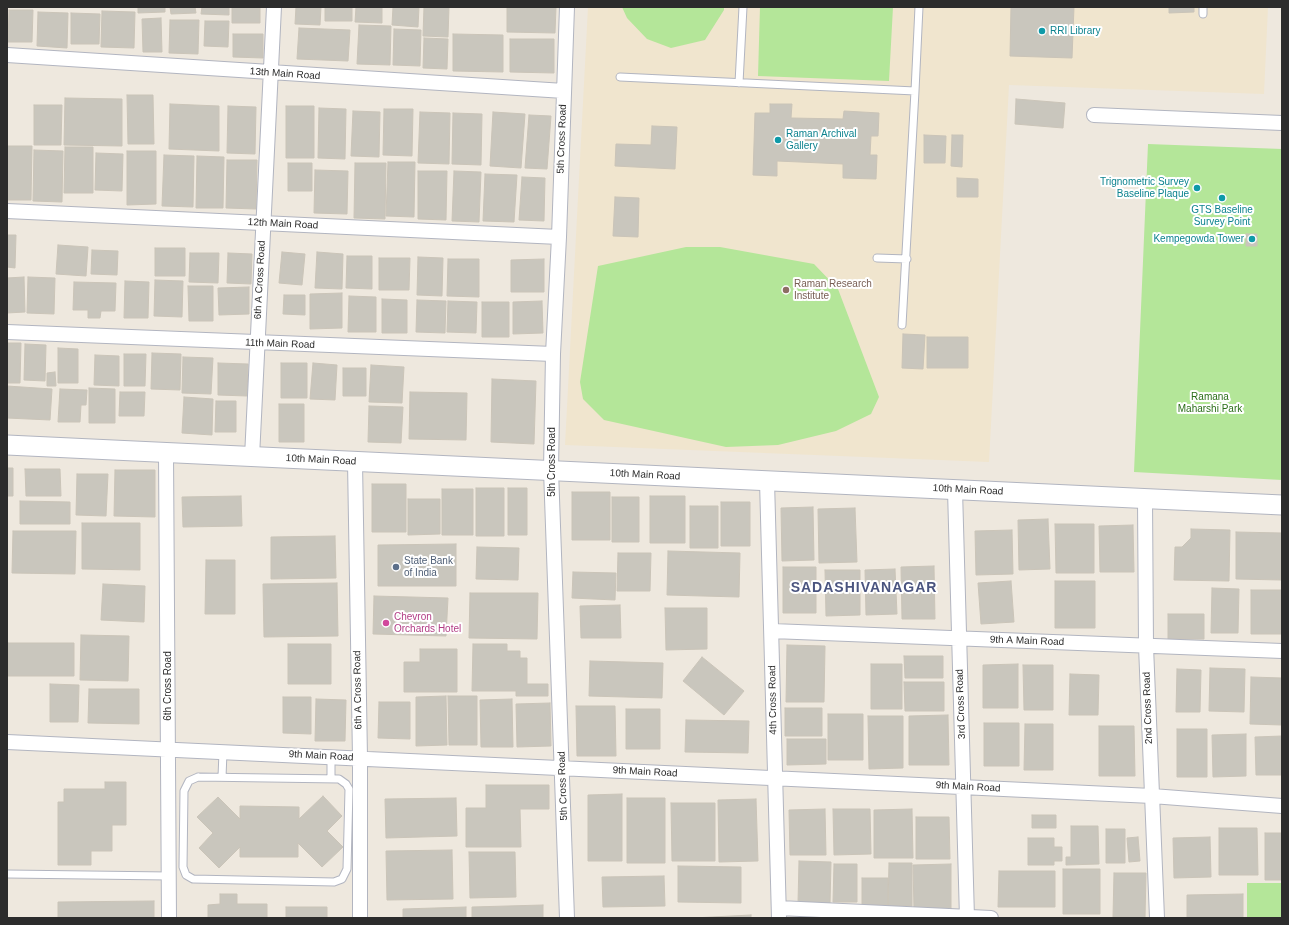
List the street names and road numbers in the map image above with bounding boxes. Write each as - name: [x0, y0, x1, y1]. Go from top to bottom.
- street label: 13th Main Road: [249, 66, 321, 82]
- street label: 5th Cross Road: [555, 104, 569, 174]
- street label: 12th Main Road: [247, 216, 319, 232]
- street label: 6th A Cross Road: [252, 240, 268, 320]
- street label: 11th Main Road: [245, 337, 315, 351]
- street label: 5th Cross Road: [546, 427, 558, 497]
- street label: 10th Main Road: [285, 452, 357, 468]
- street label: 10th Main Road: [609, 467, 681, 483]
- street label: 10th Main Road: [932, 482, 1004, 498]
- street label: 9th A Main Road: [990, 634, 1064, 648]
- street label: 6th A Cross Road: [351, 650, 365, 730]
- street label: 6th Cross Road: [162, 651, 174, 721]
- street label: 4th Cross Road: [766, 665, 780, 735]
- street label: 3rd Cross Road: [954, 669, 968, 739]
- street label: 2nd Cross Road: [1141, 672, 1155, 744]
- street label: 9th Main Road: [288, 748, 354, 764]
- street label: 5th Cross Road: [556, 751, 570, 821]
- street label: 9th Main Road: [612, 764, 678, 780]
- street label: 9th Main Road: [935, 779, 1001, 795]

